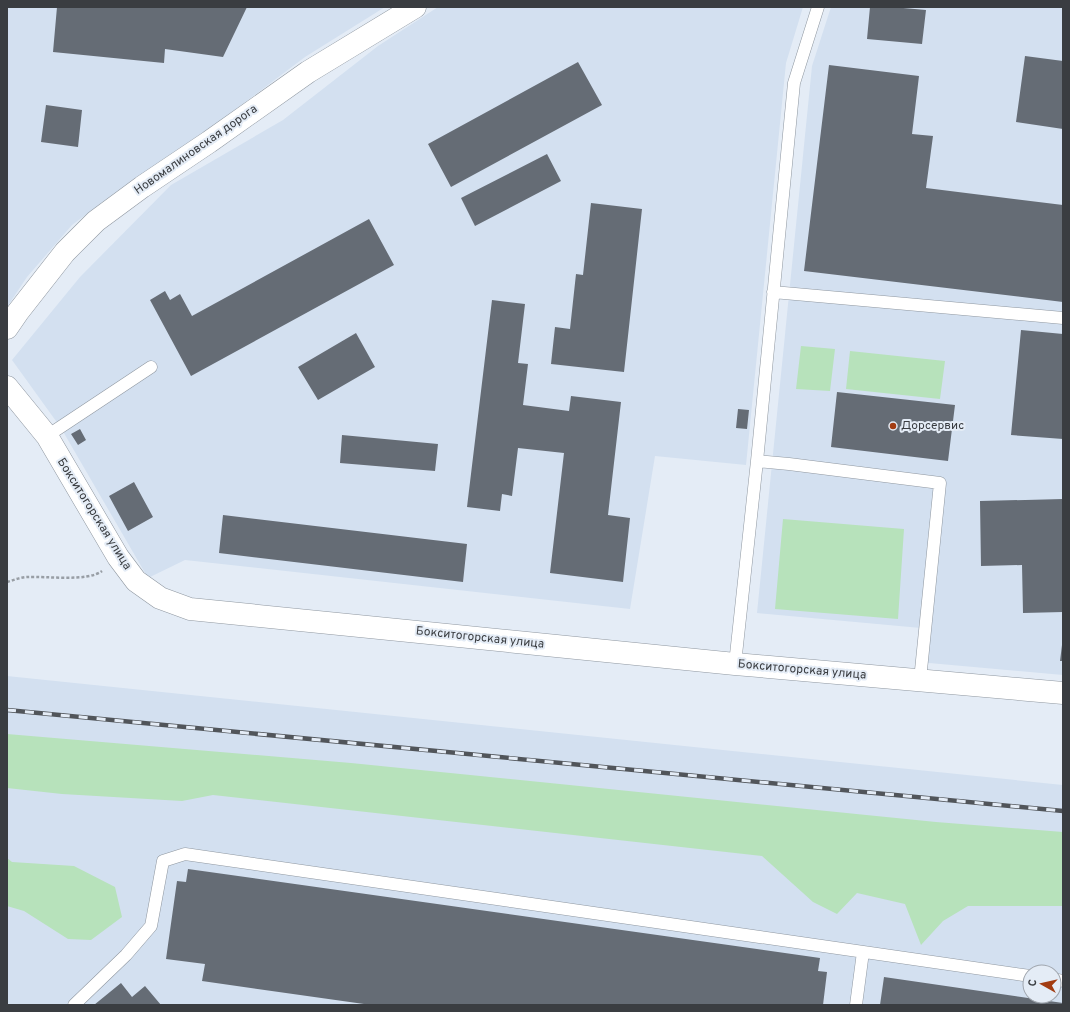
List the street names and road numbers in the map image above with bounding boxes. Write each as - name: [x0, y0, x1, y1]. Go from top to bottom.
- street label: Новомалиновская дорога: [131, 101, 261, 199]
- street label: Бокситогорская улица: [53, 455, 135, 573]
- street label: Бокситогорская улица: [415, 623, 545, 653]
- street label: Бокситогорская улица: [737, 656, 867, 684]

